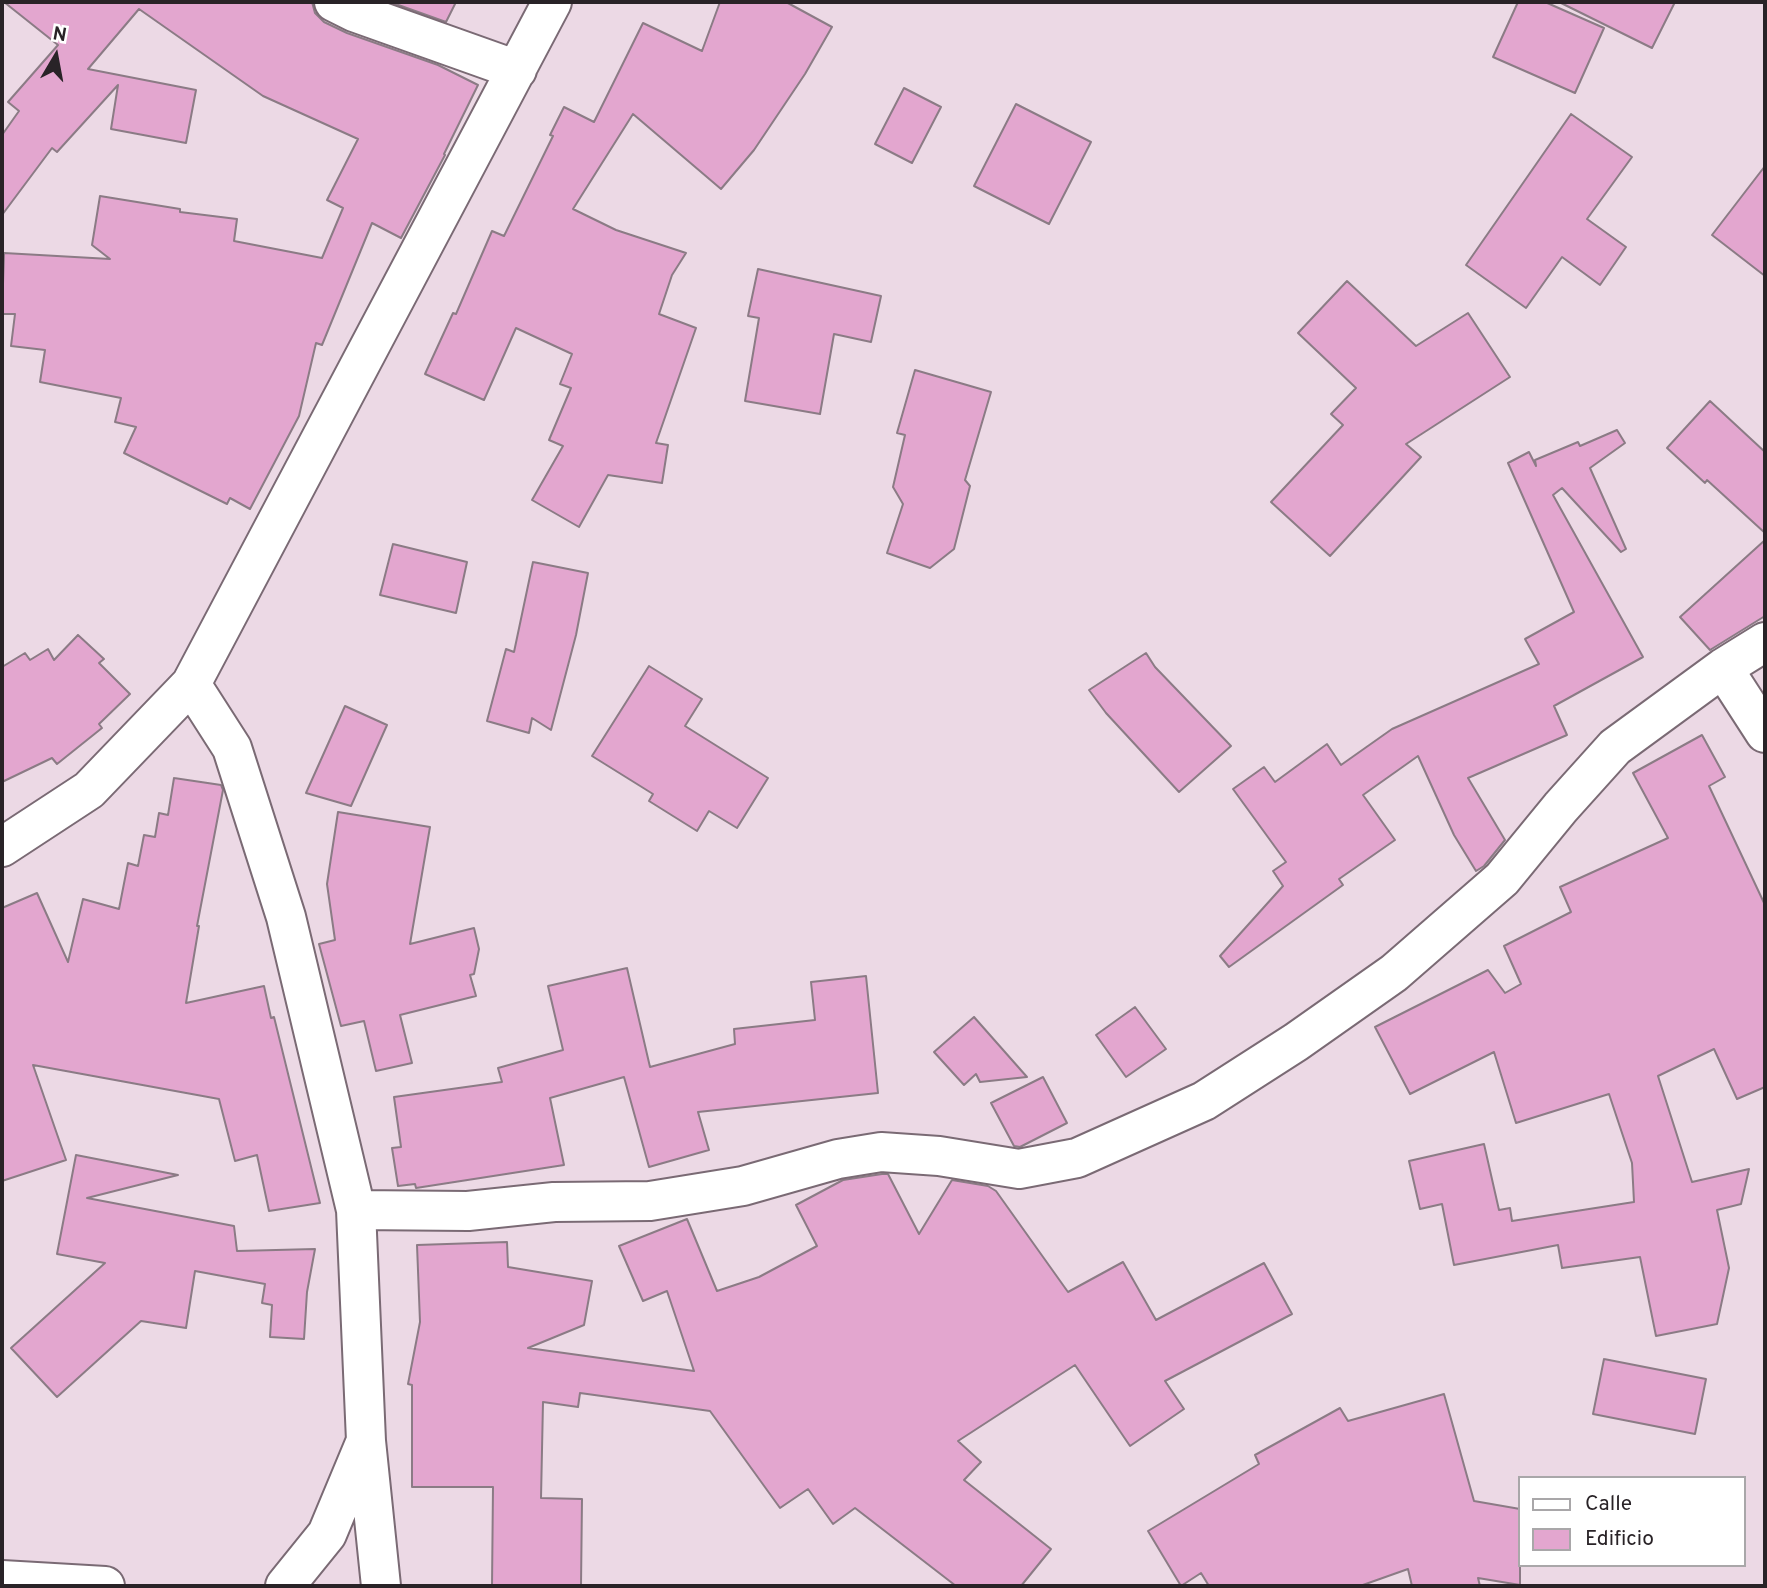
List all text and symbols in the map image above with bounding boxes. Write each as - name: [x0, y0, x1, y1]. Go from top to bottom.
- north arrow: [21, 21, 91, 91]
- text: N: [51, 22, 68, 48]
- legend: [1518, 1476, 1746, 1567]
- text: Calle: [1585, 1491, 1632, 1518]
- text: Edificio: [1585, 1526, 1654, 1553]

